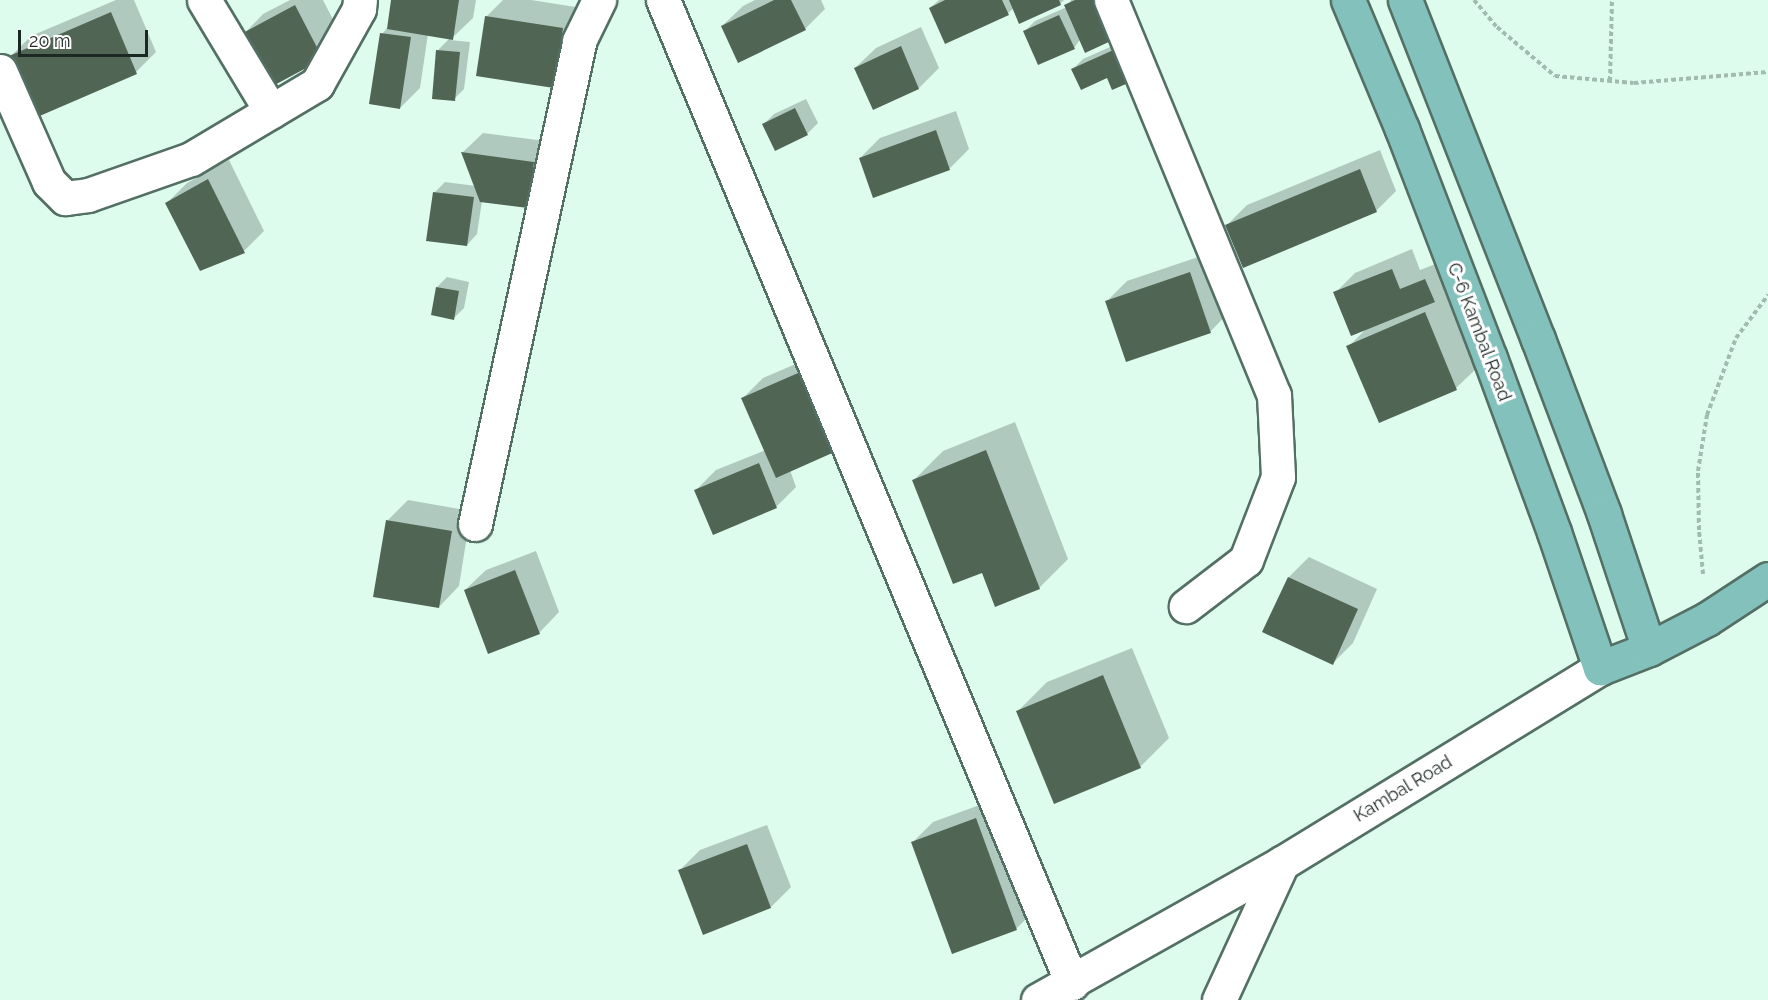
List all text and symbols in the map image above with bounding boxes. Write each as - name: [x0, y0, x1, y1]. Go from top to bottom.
- scale bar: [21, 18, 152, 56]
- text: 20 m: [29, 30, 71, 51]
- street label: C-6 Kambal Road: [1443, 260, 1515, 404]
- street label: Kambal Road: [1350, 751, 1456, 827]

